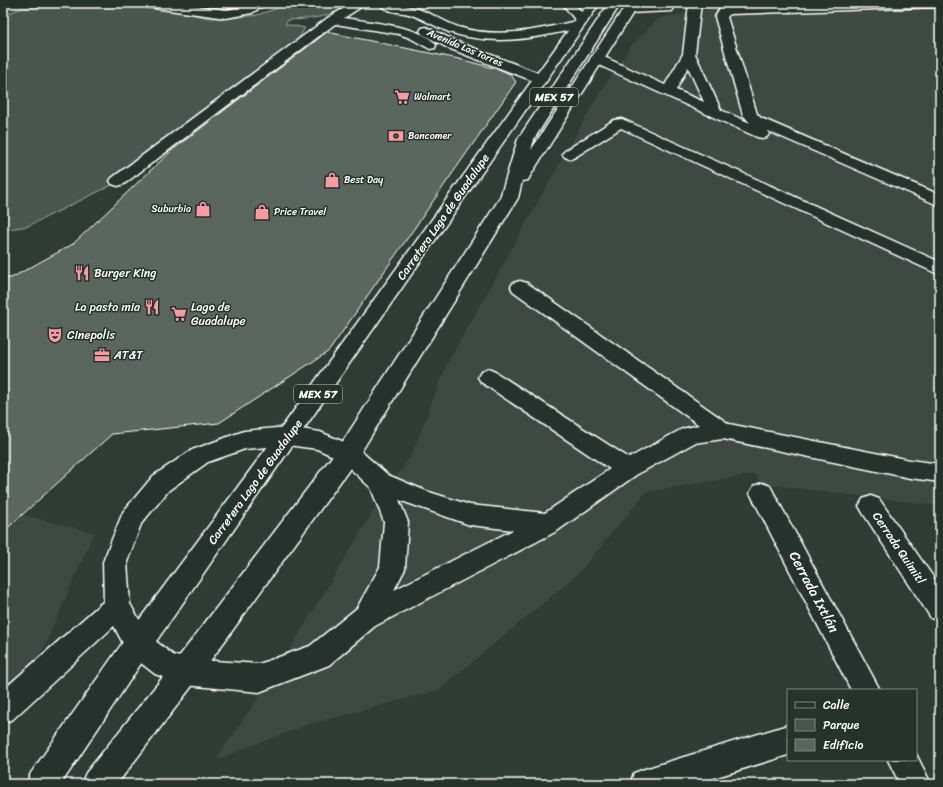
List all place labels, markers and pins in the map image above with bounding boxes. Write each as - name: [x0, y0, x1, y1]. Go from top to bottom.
- supermarket icon: Walmart: [393, 88, 411, 106]
- place label: Walmart: [414, 88, 451, 106]
- bank icon: Bancomer: [387, 127, 405, 145]
- place label: Bancomer: [408, 127, 452, 145]
- shop icon: Best Day: [323, 171, 341, 189]
- place label: Best Day: [344, 171, 384, 189]
- place label: Suburbia: [151, 200, 191, 218]
- shop icon: Suburbia: [194, 200, 212, 218]
- shop icon: Price Travel: [253, 203, 271, 221]
- place label: Price Travel: [274, 203, 327, 221]
- place label: Burger King: [94, 262, 156, 284]
- restaurant icon: Burger King: [73, 264, 91, 282]
- place label: La pasta mia: [75, 296, 141, 318]
- place label: Lago de Guadalupe: [191, 296, 246, 332]
- restaurant icon: La pasta mia: [143, 298, 161, 316]
- supermarket icon: Lago de Guadalupe: [170, 305, 188, 323]
- place label: Cinepolis: [67, 324, 115, 346]
- theatre icon: Cinepolis: [46, 326, 64, 344]
- place label: AT&T: [113, 344, 143, 366]
- office icon: AT&T: [93, 346, 111, 364]

